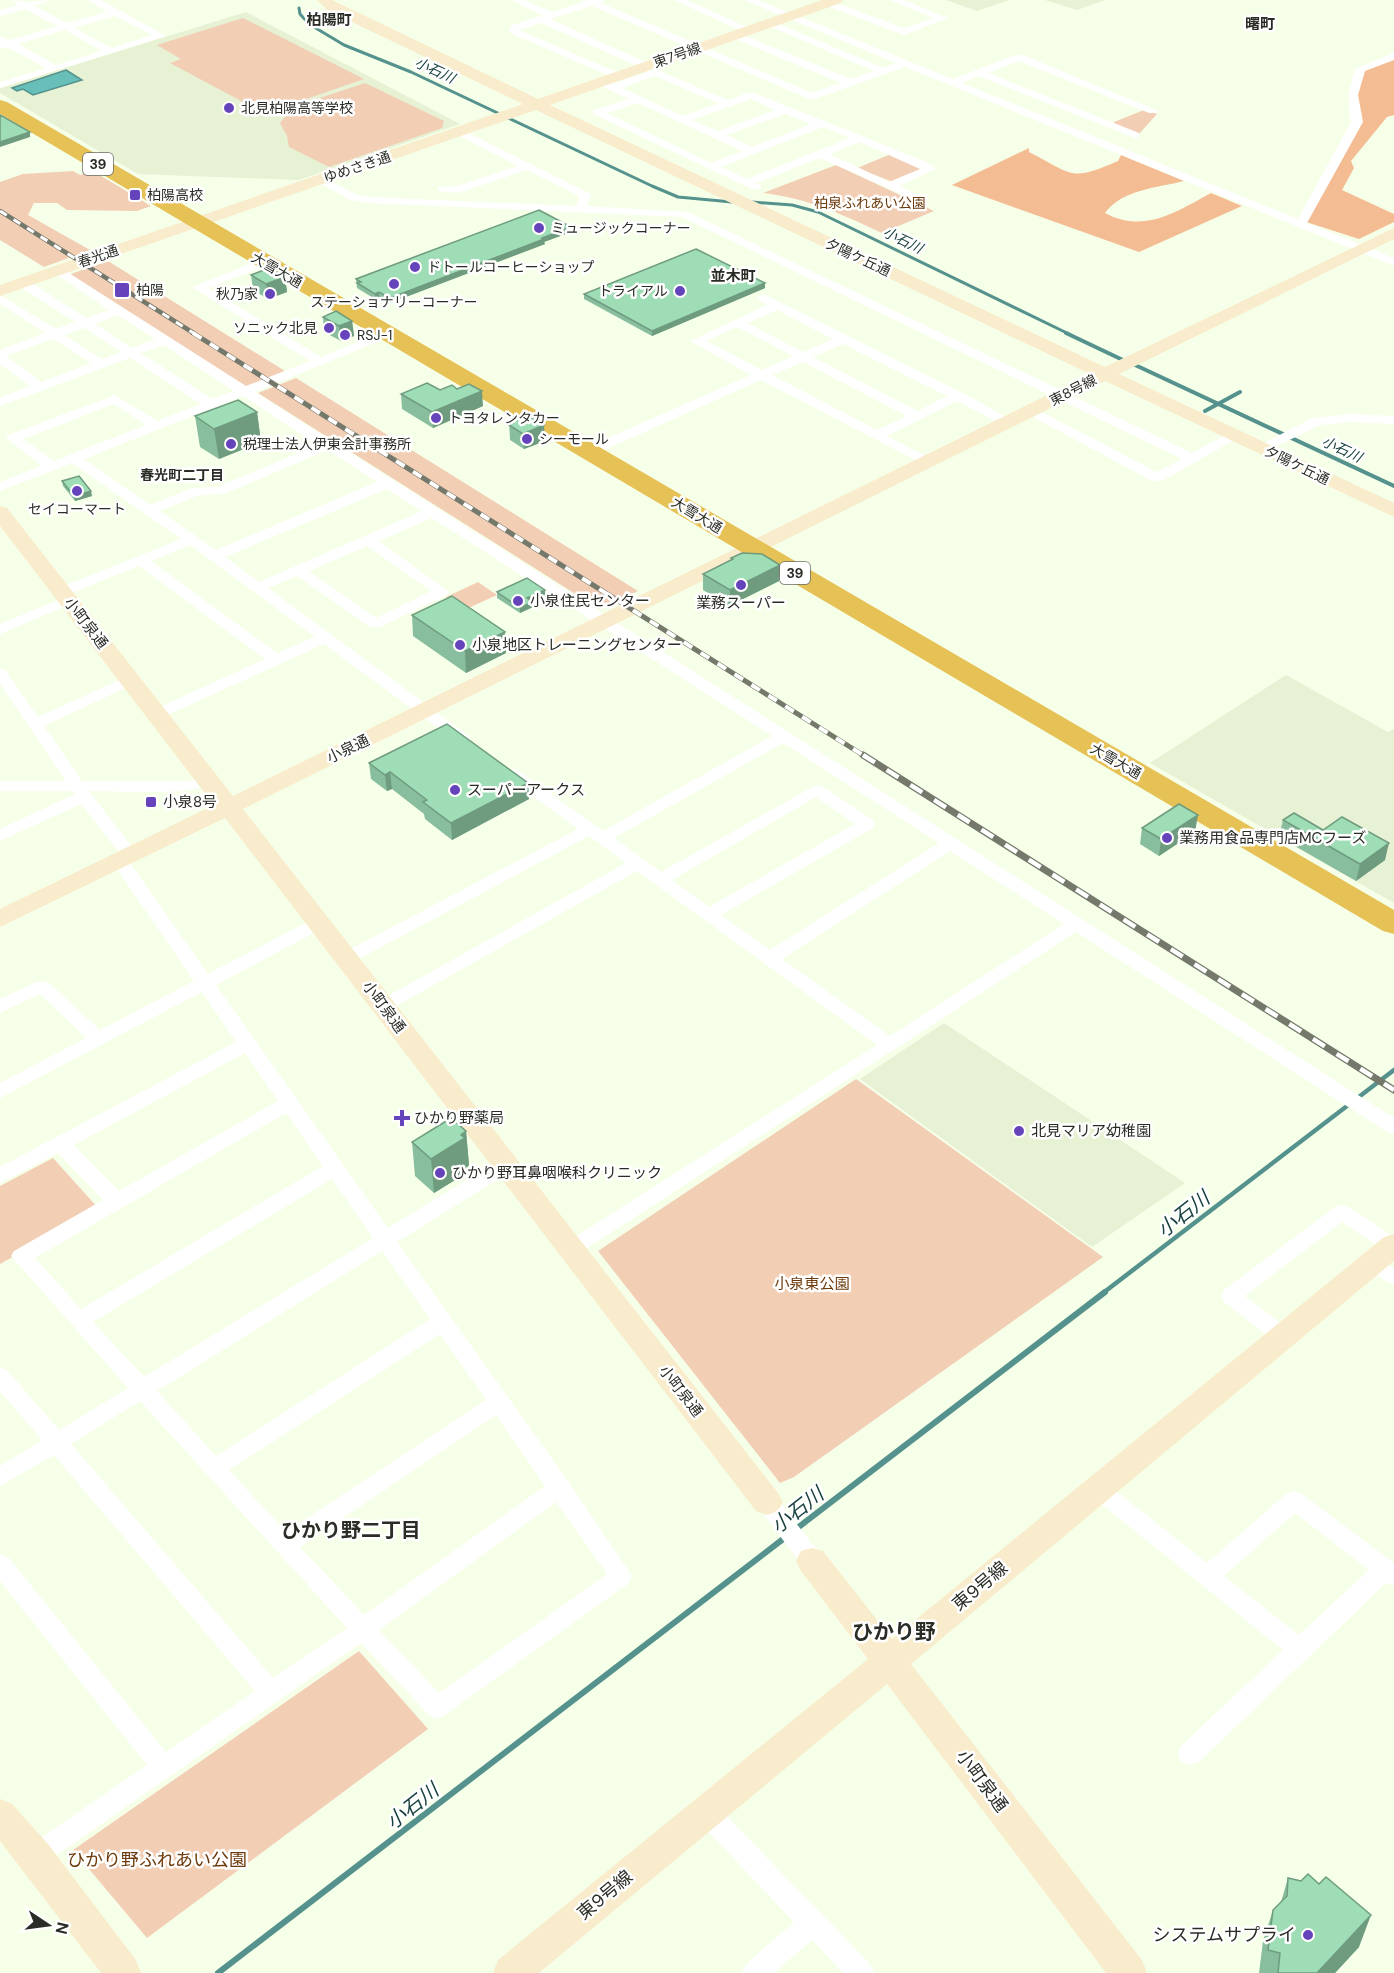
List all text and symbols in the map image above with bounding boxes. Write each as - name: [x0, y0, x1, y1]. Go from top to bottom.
- district label: 柏陽町: [306, 10, 352, 30]
- district label: 曙町: [1245, 14, 1275, 34]
- street label: 東7号線: [651, 38, 703, 72]
- water label: 小石川: [412, 53, 460, 88]
- place label: 北見柏陽高等学校: [241, 99, 353, 117]
- marker: 北見柏陽高等学校: [222, 101, 236, 115]
- street label: ゆめさき通: [321, 147, 393, 187]
- road number: 39: [83, 153, 113, 175]
- place label: 柏陽高校: [147, 186, 203, 204]
- marker: 柏陽高校: [128, 188, 142, 202]
- park label: 柏泉ふれあい公園: [814, 194, 926, 212]
- place label: ミュージックコーナー: [551, 219, 691, 237]
- marker: ミュージックコーナー: [532, 221, 546, 235]
- water label: 小石川: [880, 223, 928, 258]
- street label: 夕陽ケ丘通: [822, 234, 894, 280]
- street label: 春光通: [75, 241, 121, 271]
- street label: 大雪大通: [248, 248, 306, 292]
- place label: ドトールコーヒーショップ: [427, 258, 594, 276]
- marker: ドトールコーヒーショップ: [408, 260, 422, 274]
- district label: 並木町: [710, 266, 756, 286]
- marker: ステーショナリーコーナー: [387, 277, 401, 291]
- marker: 柏陽: [113, 281, 131, 299]
- place label: 柏陽: [136, 281, 164, 299]
- place label: トライアル: [598, 282, 668, 300]
- marker: トライアル: [673, 284, 687, 298]
- place label: 秋乃家: [216, 285, 258, 303]
- marker: 秋乃家: [263, 287, 277, 301]
- place label: ステーショナリーコーナー: [310, 293, 478, 311]
- place label: ソニック北見: [233, 319, 317, 337]
- marker: ソニック北見: [322, 321, 336, 335]
- place label: RSJ-1: [357, 326, 392, 344]
- marker: RSJ-1: [338, 328, 352, 342]
- street label: 東8号線: [1046, 371, 1100, 409]
- place label: トヨタレンタカー: [448, 409, 560, 427]
- marker: トヨタレンタカー: [429, 411, 443, 425]
- place label: シーモール: [539, 430, 609, 448]
- marker: シーモール: [520, 432, 534, 446]
- water label: 小石川: [1319, 432, 1367, 467]
- place label: 税理士法人伊東会計事務所: [243, 435, 411, 453]
- marker: 税理士法人伊東会計事務所: [224, 437, 238, 451]
- street label: 夕陽ケ丘通: [1262, 442, 1332, 488]
- district label: 春光町二丁目: [140, 466, 224, 484]
- marker: セイコーマート: [70, 484, 84, 498]
- street label: 大雪大通: [668, 493, 726, 537]
- place label: セイコーマート: [28, 500, 126, 518]
- road number: 39: [780, 562, 810, 584]
- marker: 業務スーパー: [734, 578, 748, 592]
- place label: 小泉住民センター: [530, 591, 650, 611]
- street label: 小町泉通: [60, 593, 112, 653]
- place label: 業務スーパー: [696, 593, 786, 613]
- marker: 小泉住民センター: [511, 594, 525, 608]
- place label: 小泉地区トレーニングセンター: [472, 635, 682, 655]
- marker: 小泉地区トレーニングセンター: [453, 638, 467, 652]
- street label: 小泉通: [323, 730, 373, 768]
- street label: 大雪大通: [1087, 739, 1145, 783]
- place label: スーパーアークス: [467, 780, 585, 800]
- marker: スーパーアークス: [448, 783, 462, 797]
- place label: 小泉8号: [163, 792, 217, 812]
- marker: 小泉8号: [144, 795, 158, 809]
- place label: 業務用食品専門店MCフーズ: [1179, 828, 1367, 848]
- marker: 業務用食品専門店MCフーズ: [1160, 831, 1174, 845]
- street label: 小町泉通: [358, 977, 410, 1037]
- place label: ひかり野薬局: [414, 1108, 504, 1128]
- marker: ひかり野薬局: [395, 1111, 409, 1125]
- place label: 北見マリア幼稚園: [1031, 1121, 1151, 1141]
- marker: 北見マリア幼稚園: [1012, 1124, 1026, 1138]
- place label: ひかり野耳鼻咽喉科クリニック: [452, 1163, 662, 1183]
- marker: ひかり野耳鼻咽喉科クリニック: [433, 1166, 447, 1180]
- water label: 小石川: [1151, 1184, 1216, 1243]
- park label: 小泉東公園: [774, 1274, 850, 1294]
- street label: 小町泉通: [655, 1361, 707, 1421]
- water label: 小石川: [765, 1480, 830, 1539]
- district label: ひかり野二丁目: [281, 1517, 421, 1543]
- street label: 東9号線: [947, 1556, 1013, 1616]
- district label: ひかり野: [852, 1618, 936, 1646]
- street label: 小町泉通: [951, 1745, 1013, 1817]
- water label: 小石川: [380, 1776, 445, 1835]
- park label: ひかり野ふれあい公園: [67, 1848, 247, 1872]
- street label: 東9号線: [572, 1865, 638, 1925]
- north arrow: [18, 1895, 78, 1955]
- text: N: [51, 1920, 74, 1936]
- place label: システムサプライ: [1153, 1923, 1296, 1947]
- marker: システムサプライ: [1301, 1928, 1315, 1942]

